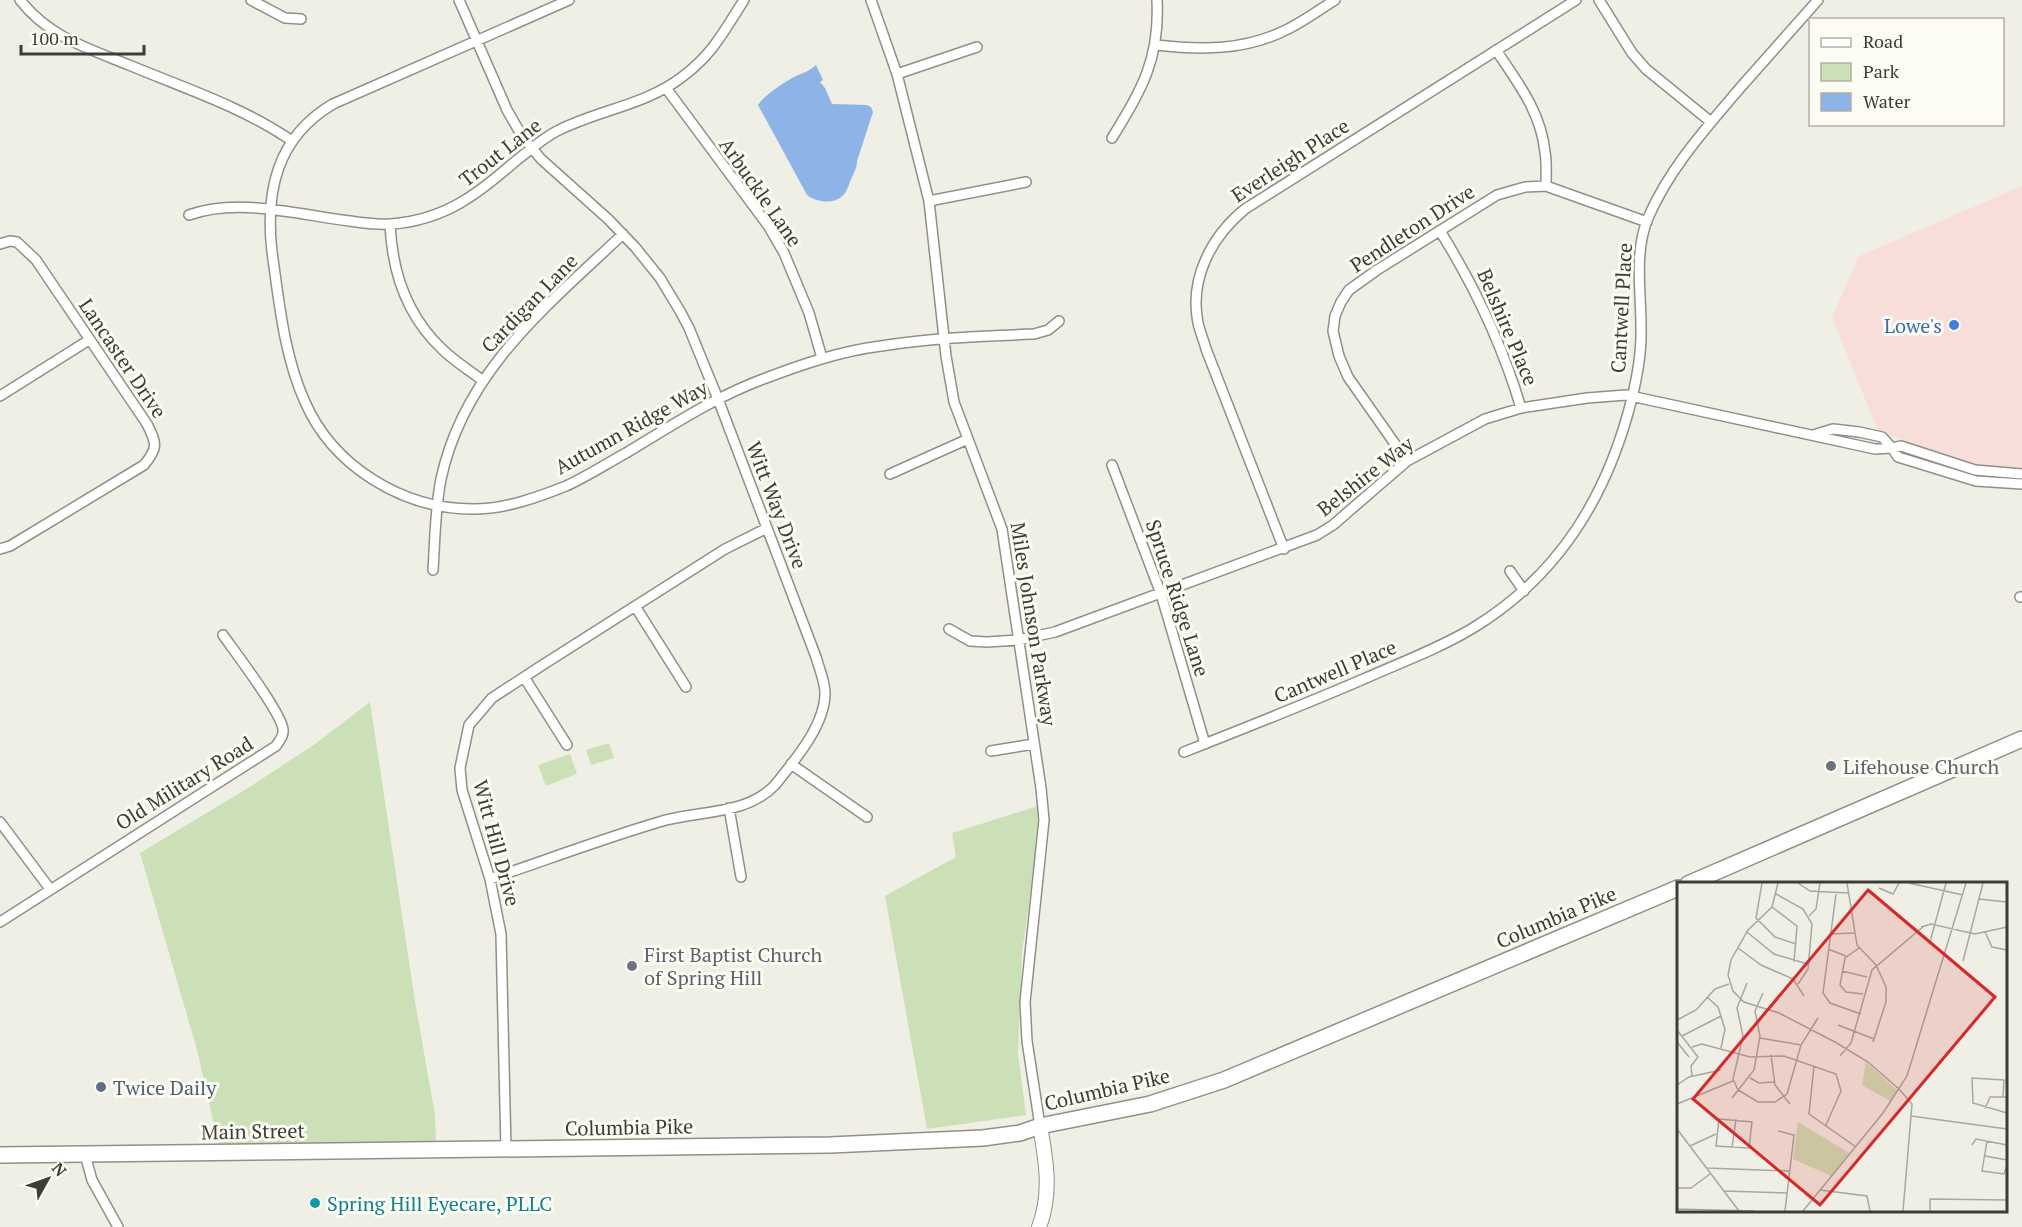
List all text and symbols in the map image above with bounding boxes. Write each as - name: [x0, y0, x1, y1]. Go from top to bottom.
- scale bar: [21, 18, 144, 56]
- legend: [1809, 18, 2004, 126]
- text: 100 m: [30, 26, 79, 50]
- text: Road: [1863, 29, 1903, 53]
- text: Park: [1863, 59, 1900, 83]
- text: Water: [1863, 89, 1910, 113]
- street label: Trout Lane: [453, 111, 547, 193]
- street label: Everleigh Place: [1226, 112, 1354, 208]
- street label: Arbuckle Lane: [713, 132, 809, 252]
- street label: Pendleton Drive: [1345, 178, 1479, 278]
- street label: Cantwell Place: [1604, 242, 1638, 374]
- street label: Cardigan Lane: [475, 248, 583, 358]
- street label: Belshire Place: [1471, 264, 1545, 390]
- street label: Lancaster Drive: [73, 293, 173, 423]
- place label: Lowe's: [1884, 312, 1942, 339]
- marker: Lowe's: [1947, 318, 1961, 332]
- street label: Autumn Ridge Way: [550, 373, 713, 480]
- street label: Belshire Way: [1311, 429, 1419, 522]
- street label: Witt Way Drive: [740, 437, 814, 573]
- street label: Spruce Ridge Lane: [1140, 516, 1216, 680]
- street label: Miles Johnson Parkway: [1005, 520, 1064, 729]
- street label: Cantwell Place: [1270, 633, 1400, 709]
- street label: Old Military Road: [110, 730, 258, 836]
- place label: Lifehouse Church: [1843, 753, 1999, 780]
- marker: Lifehouse Church: [1824, 759, 1838, 773]
- street label: Witt Hill Drive: [467, 777, 527, 909]
- street label: Columbia Pike: [1492, 880, 1620, 954]
- inset map: [1677, 882, 2007, 1212]
- place label: First Baptist Church of Spring Hill: [644, 941, 822, 991]
- marker: First Baptist Church of Spring Hill: [625, 959, 639, 973]
- street label: Columbia Pike: [1042, 1061, 1172, 1117]
- place label: Twice Daily: [113, 1074, 217, 1101]
- marker: Twice Daily: [94, 1080, 108, 1094]
- street label: Columbia Pike: [565, 1112, 693, 1142]
- street label: Main Street: [201, 1117, 306, 1145]
- north arrow: [18, 1149, 78, 1209]
- text: N: [47, 1158, 72, 1181]
- place label: Spring Hill Eyecare, PLLC: [327, 1190, 552, 1217]
- marker: Spring Hill Eyecare, PLLC: [308, 1196, 322, 1210]

